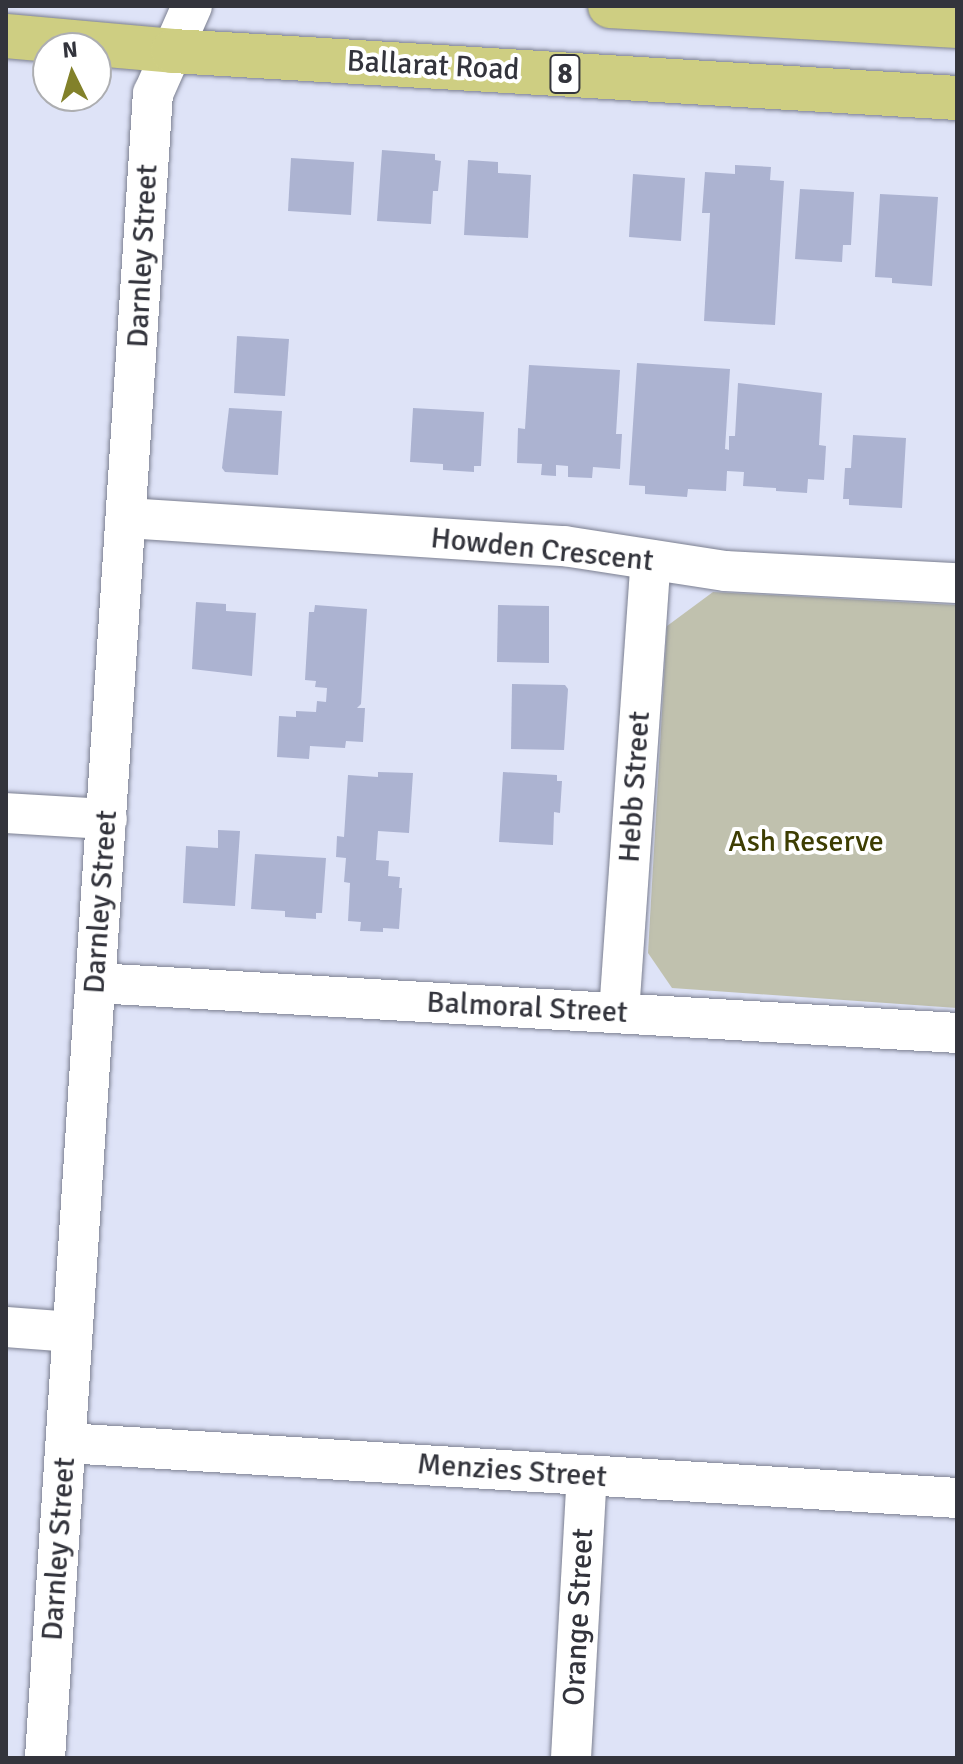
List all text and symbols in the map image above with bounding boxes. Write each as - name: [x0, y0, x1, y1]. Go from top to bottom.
- north arrow: [32, 32, 112, 112]
- text: N: [61, 35, 79, 64]
- street label: Ballarat Road: [346, 43, 520, 89]
- road number: 8: [549, 50, 581, 98]
- street label: Darnley Street: [120, 163, 166, 349]
- street label: Howden Crescent: [429, 520, 655, 580]
- street label: Hebb Street: [612, 710, 658, 864]
- street label: Darnley Street: [77, 809, 125, 995]
- park label: Ash Reserve: [728, 824, 884, 860]
- street label: Balmoral Street: [426, 985, 628, 1031]
- street label: Menzies Street: [416, 1446, 608, 1496]
- street label: Darnley Street: [35, 1456, 83, 1642]
- street label: Orange Street: [556, 1527, 602, 1707]

